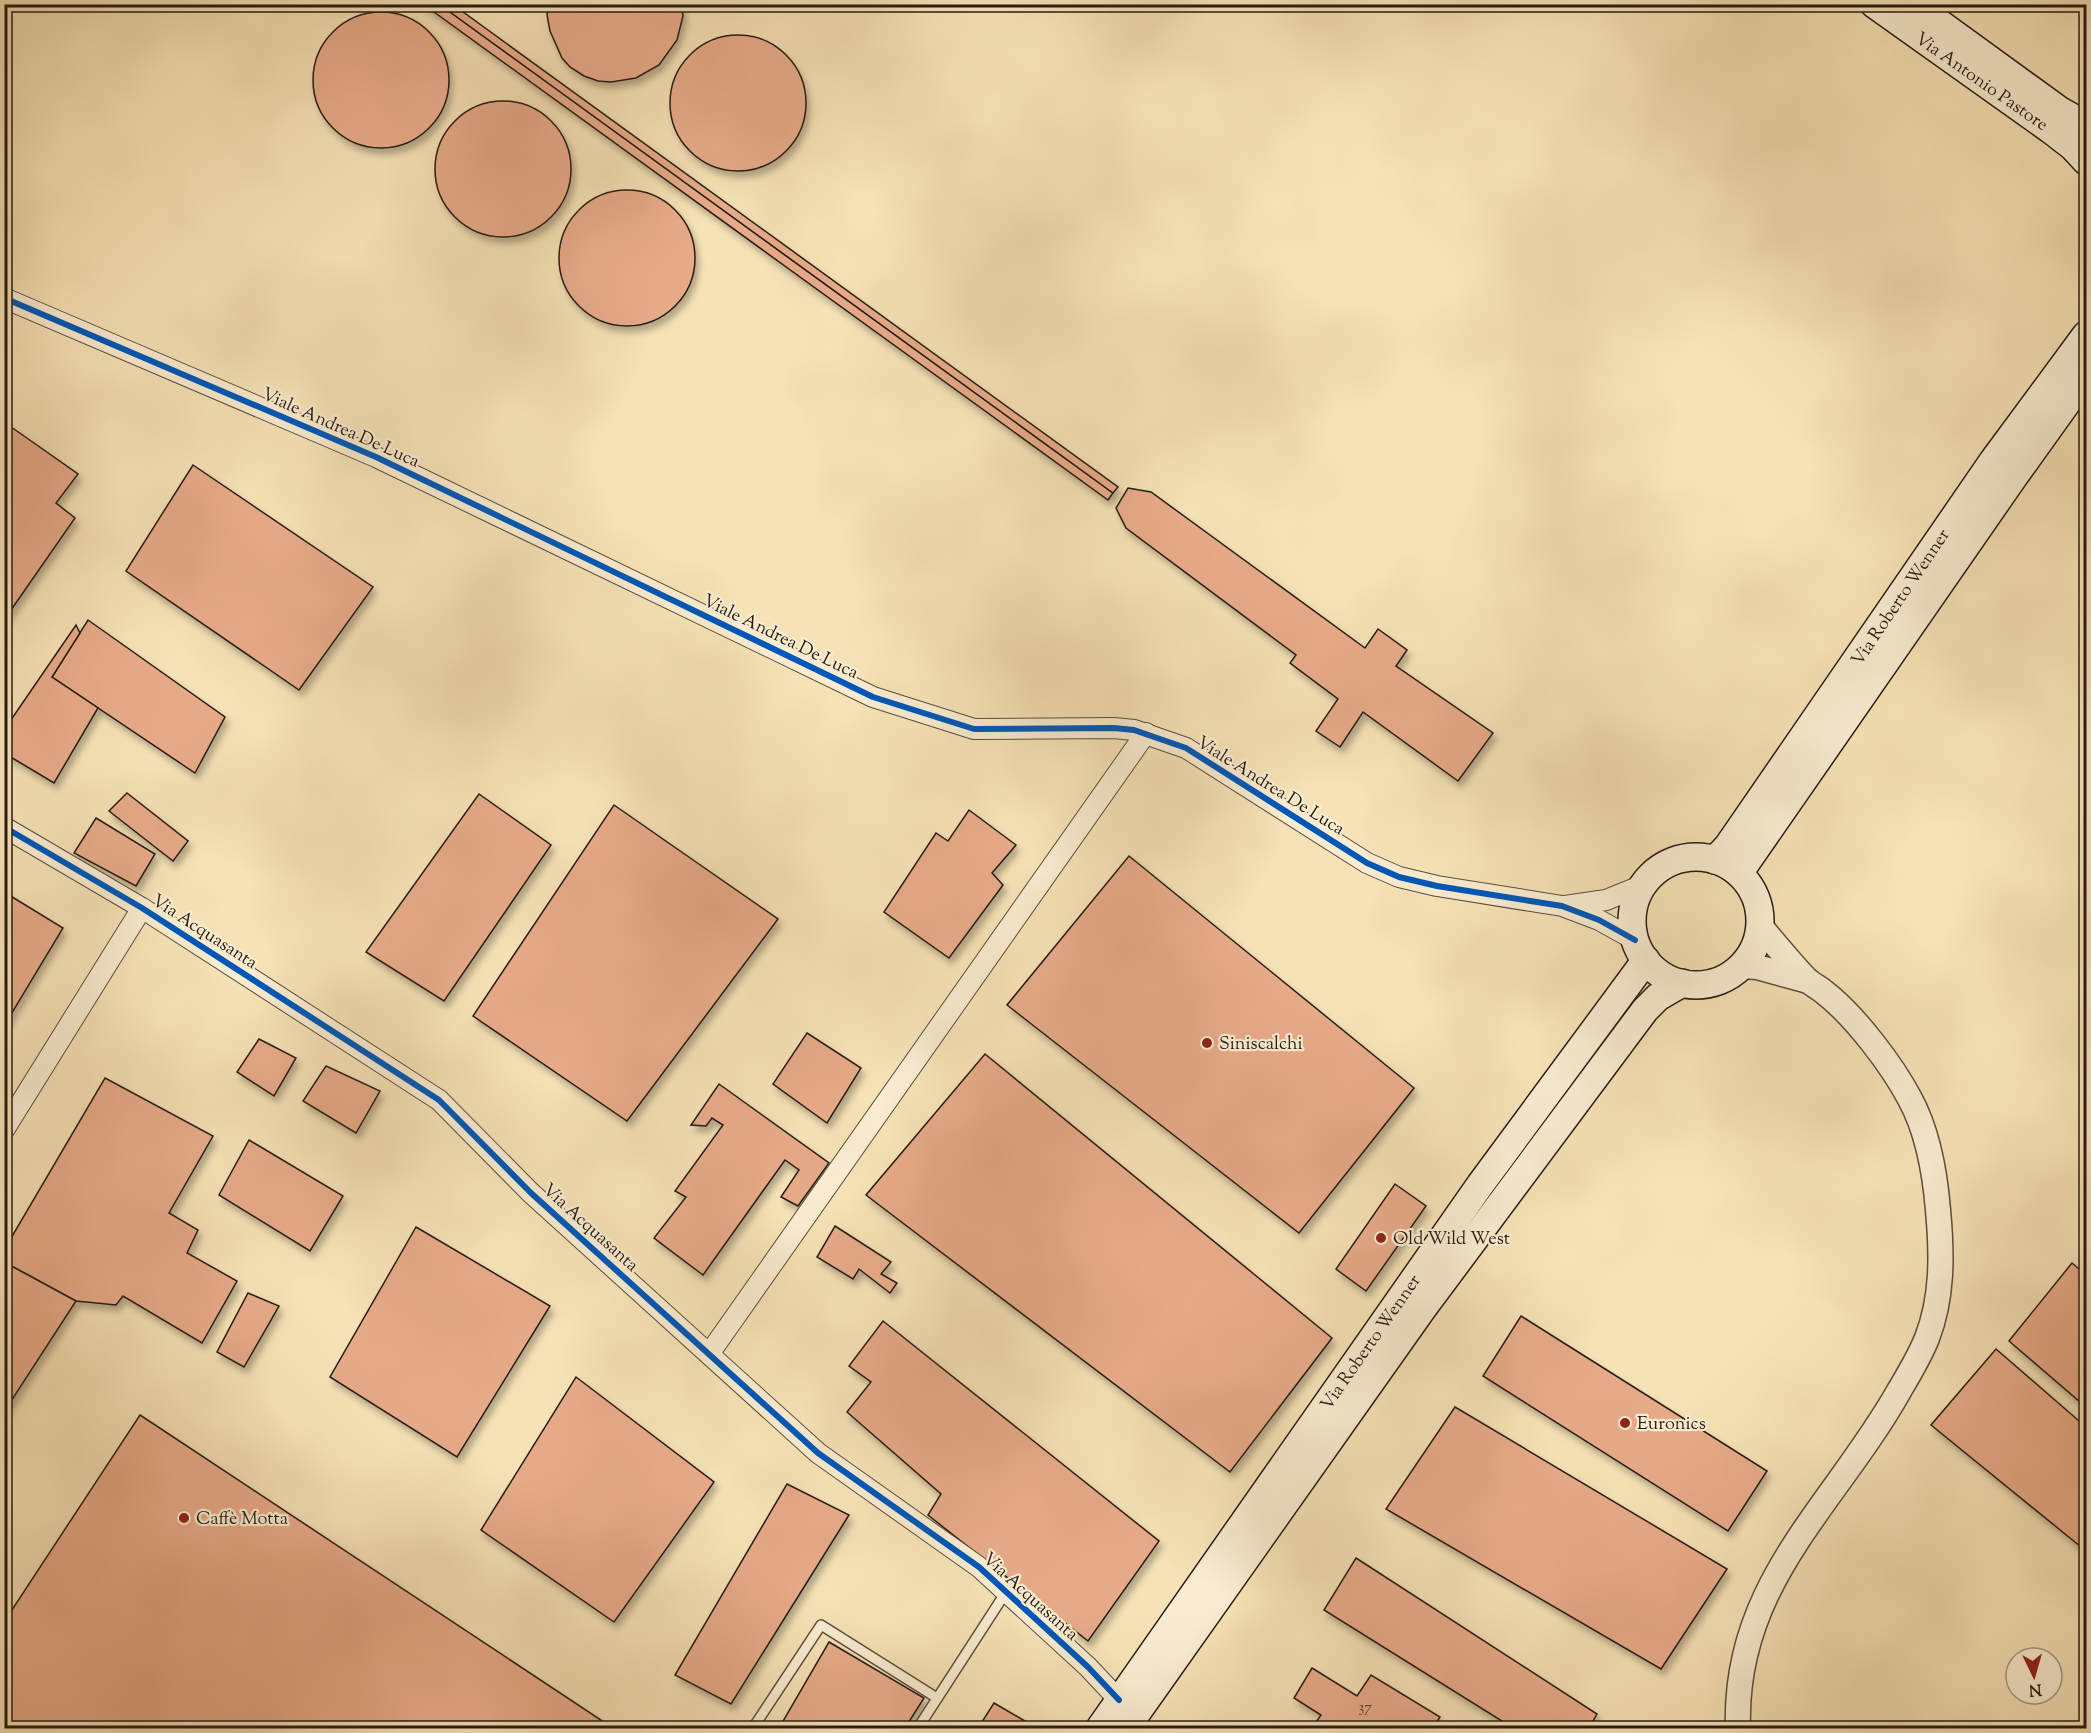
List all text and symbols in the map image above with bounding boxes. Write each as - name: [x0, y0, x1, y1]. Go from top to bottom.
- street label: Via Antonio Pastore: [1909, 27, 2053, 138]
- street label: Viale Andrea De Luca: [257, 382, 423, 475]
- street label: Via Roberto Wenner: [1846, 524, 1957, 672]
- street label: Viale Andrea De Luca: [698, 589, 862, 687]
- street label: Viale Andrea De Luca: [1191, 731, 1349, 843]
- street label: Via Acquasanta: [146, 889, 262, 977]
- place label: Siniscalchi: [1219, 1032, 1303, 1058]
- marker: Siniscalchi: [1200, 1036, 1214, 1050]
- street label: Via Acquasanta: [536, 1178, 643, 1279]
- place label: Old Wild West: [1393, 1227, 1510, 1253]
- marker: Old Wild West: [1374, 1231, 1388, 1245]
- street label: Via Roberto Wenner: [1315, 1270, 1428, 1416]
- place label: Euronics: [1637, 1412, 1706, 1438]
- marker: Euronics: [1618, 1416, 1632, 1430]
- place label: Caffè Motta: [196, 1507, 288, 1533]
- marker: Caffè Motta: [177, 1511, 191, 1525]
- street label: Via Acquasanta: [976, 1547, 1083, 1648]
- north arrow: [2004, 1646, 2064, 1706]
- text: N: [2028, 1676, 2042, 1700]
- house number: 37: [1358, 1698, 1372, 1719]

